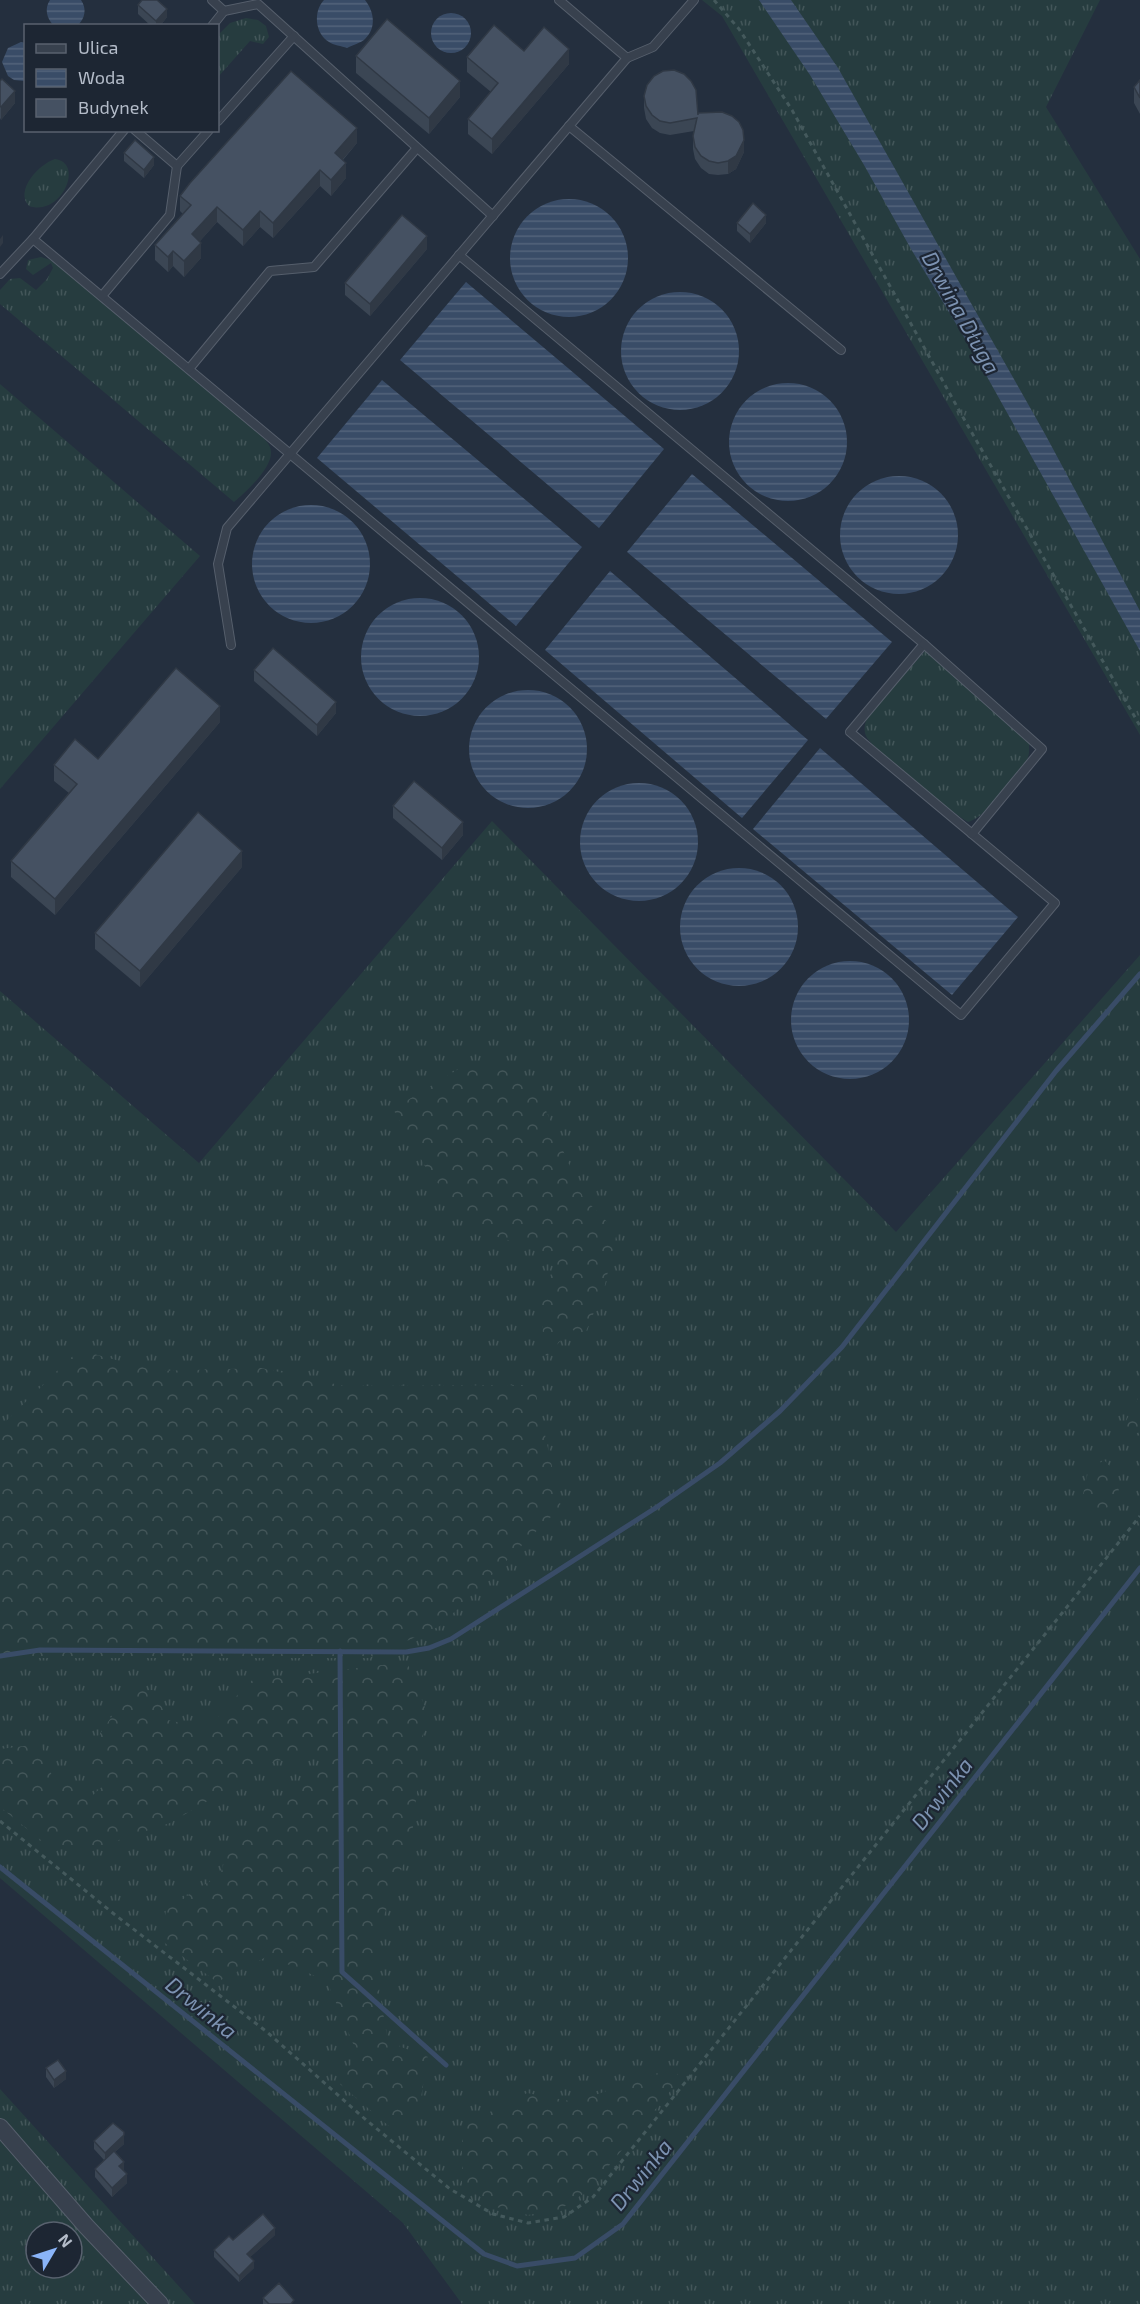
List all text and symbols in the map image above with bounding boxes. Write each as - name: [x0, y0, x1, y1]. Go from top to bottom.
- legend: [24, 24, 219, 132]
- text: Ulica: [78, 36, 118, 58]
- text: Woda: [78, 66, 125, 88]
- text: Budynek: [78, 96, 149, 118]
- water label: Drwina Długa: [918, 246, 1006, 378]
- water label: Drwinka: [905, 1752, 977, 1834]
- water label: Drwinka: [161, 1970, 243, 2044]
- water label: Drwinka: [603, 2133, 677, 2215]
- north arrow: [24, 2220, 84, 2280]
- text: N: [55, 2230, 77, 2251]

